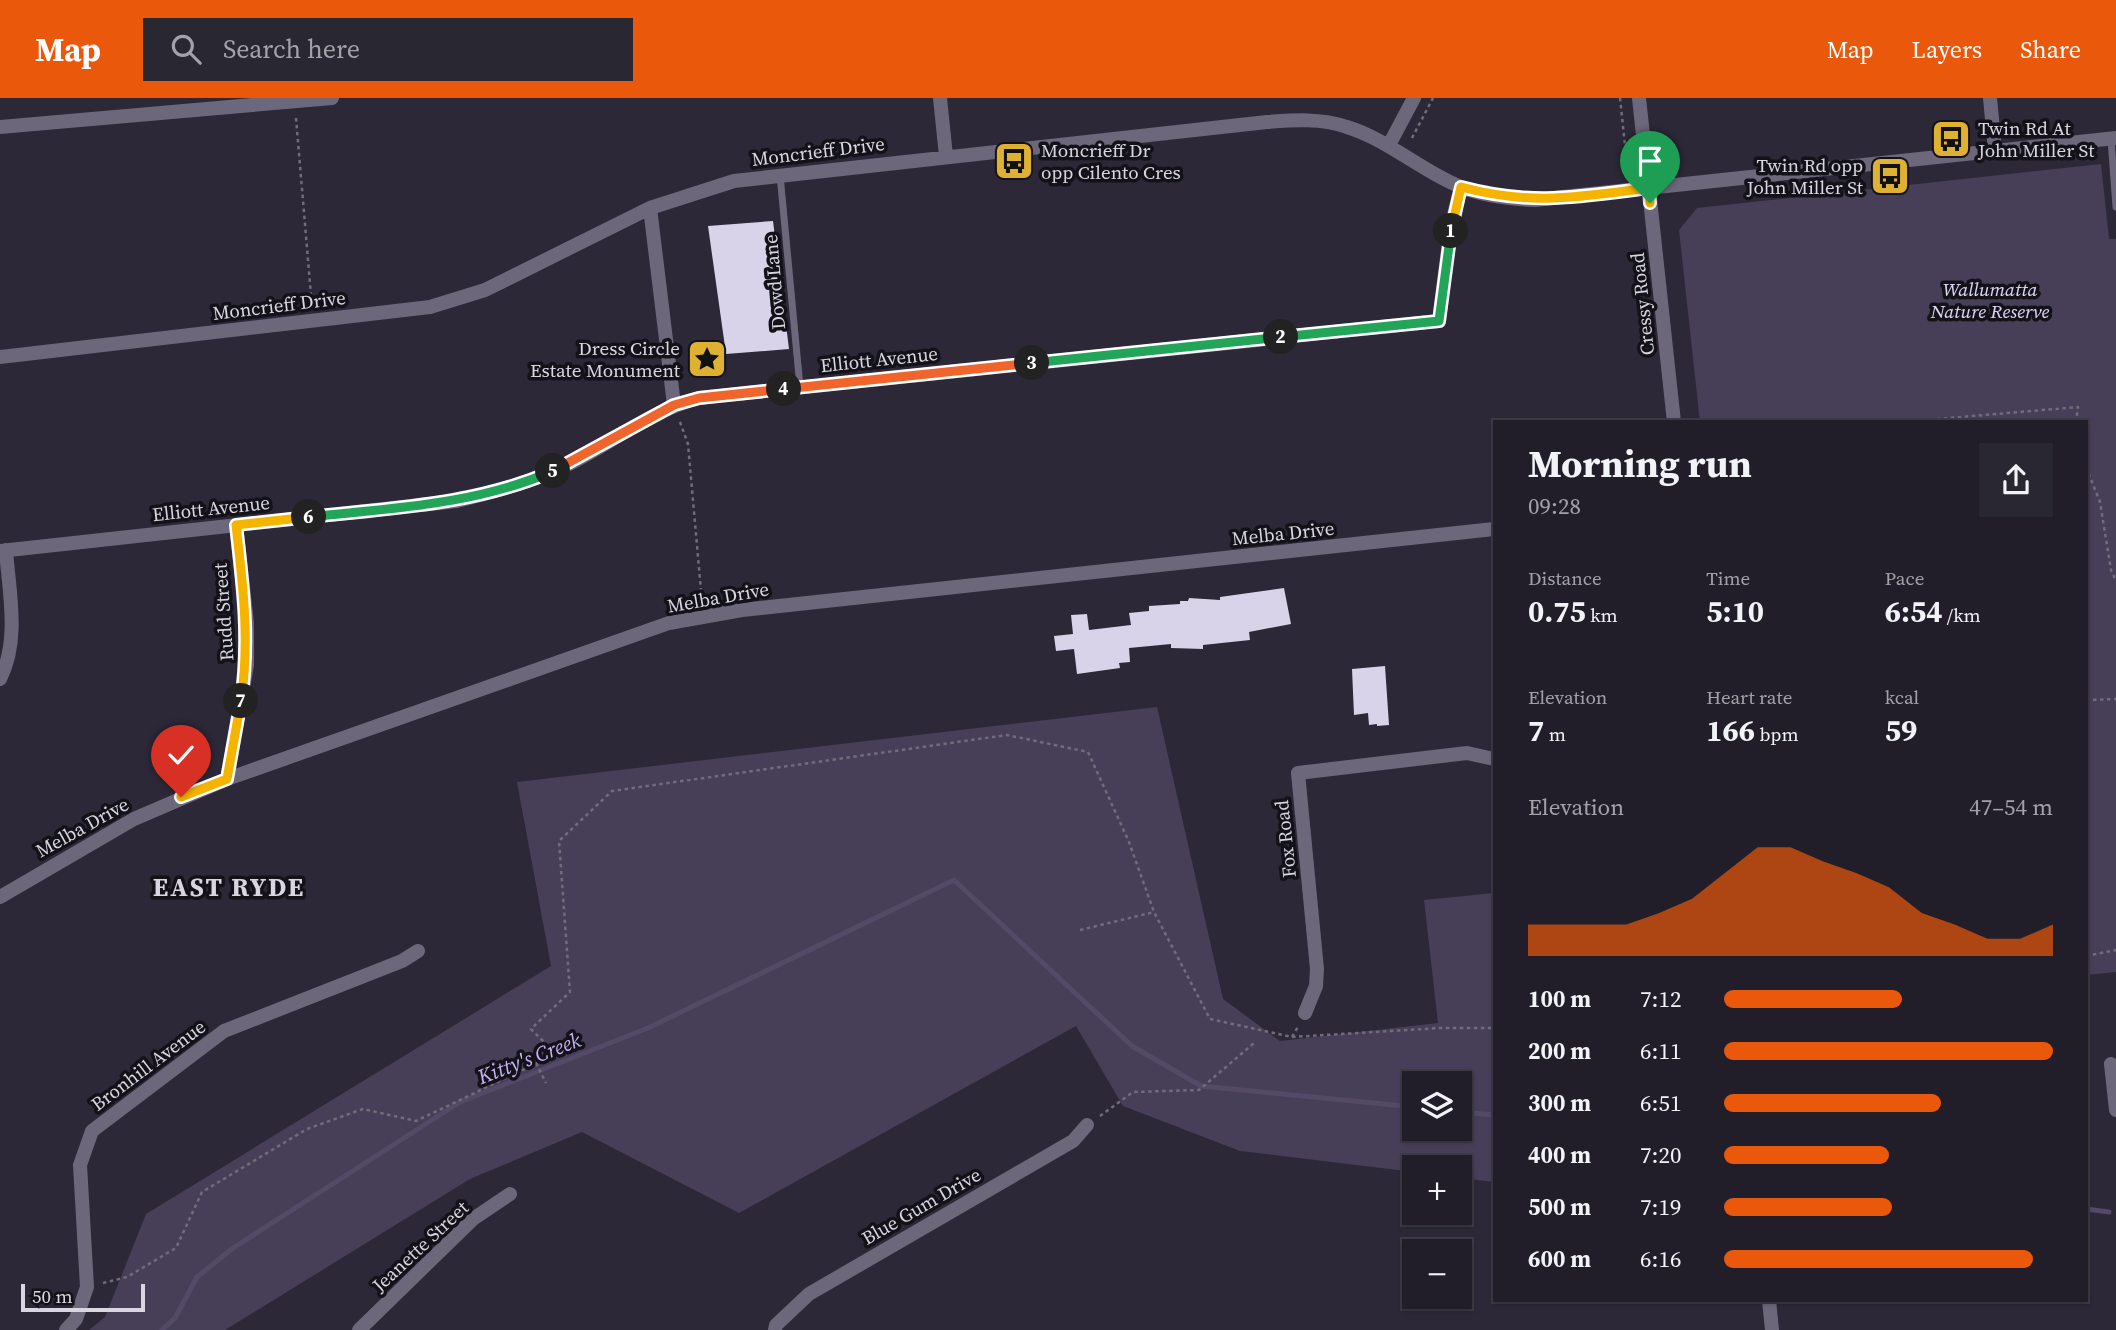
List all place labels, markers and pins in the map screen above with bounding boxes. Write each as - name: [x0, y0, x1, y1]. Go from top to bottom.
- place label: Twin Rd At John Miller St: [1977, 115, 2095, 163]
- bus stop icon: Twin Rd At John Miller St: [1930, 118, 1972, 160]
- pin: [1620, 131, 1680, 203]
- place label: Moncrieff Dr opp Cilento Cres: [1041, 137, 1181, 185]
- bus stop icon: Moncrieff Dr opp Cilento Cres: [993, 140, 1035, 182]
- place label: Twin Rd opp John Miller St: [1746, 152, 1864, 200]
- bus stop icon: Twin Rd opp John Miller St: [1869, 155, 1911, 197]
- pin: 1: [1434, 214, 1468, 248]
- pin: 2: [1264, 320, 1298, 354]
- place label: Dress Circle Estate Monument: [530, 335, 681, 383]
- place icon: Dress Circle Estate Monument: [686, 338, 728, 380]
- pin: 3: [1014, 345, 1050, 380]
- pin: 4: [766, 372, 802, 406]
- pin: 5: [536, 454, 570, 488]
- pin: 6: [292, 500, 326, 534]
- pin: 7: [224, 684, 258, 718]
- pin: [151, 725, 211, 797]

